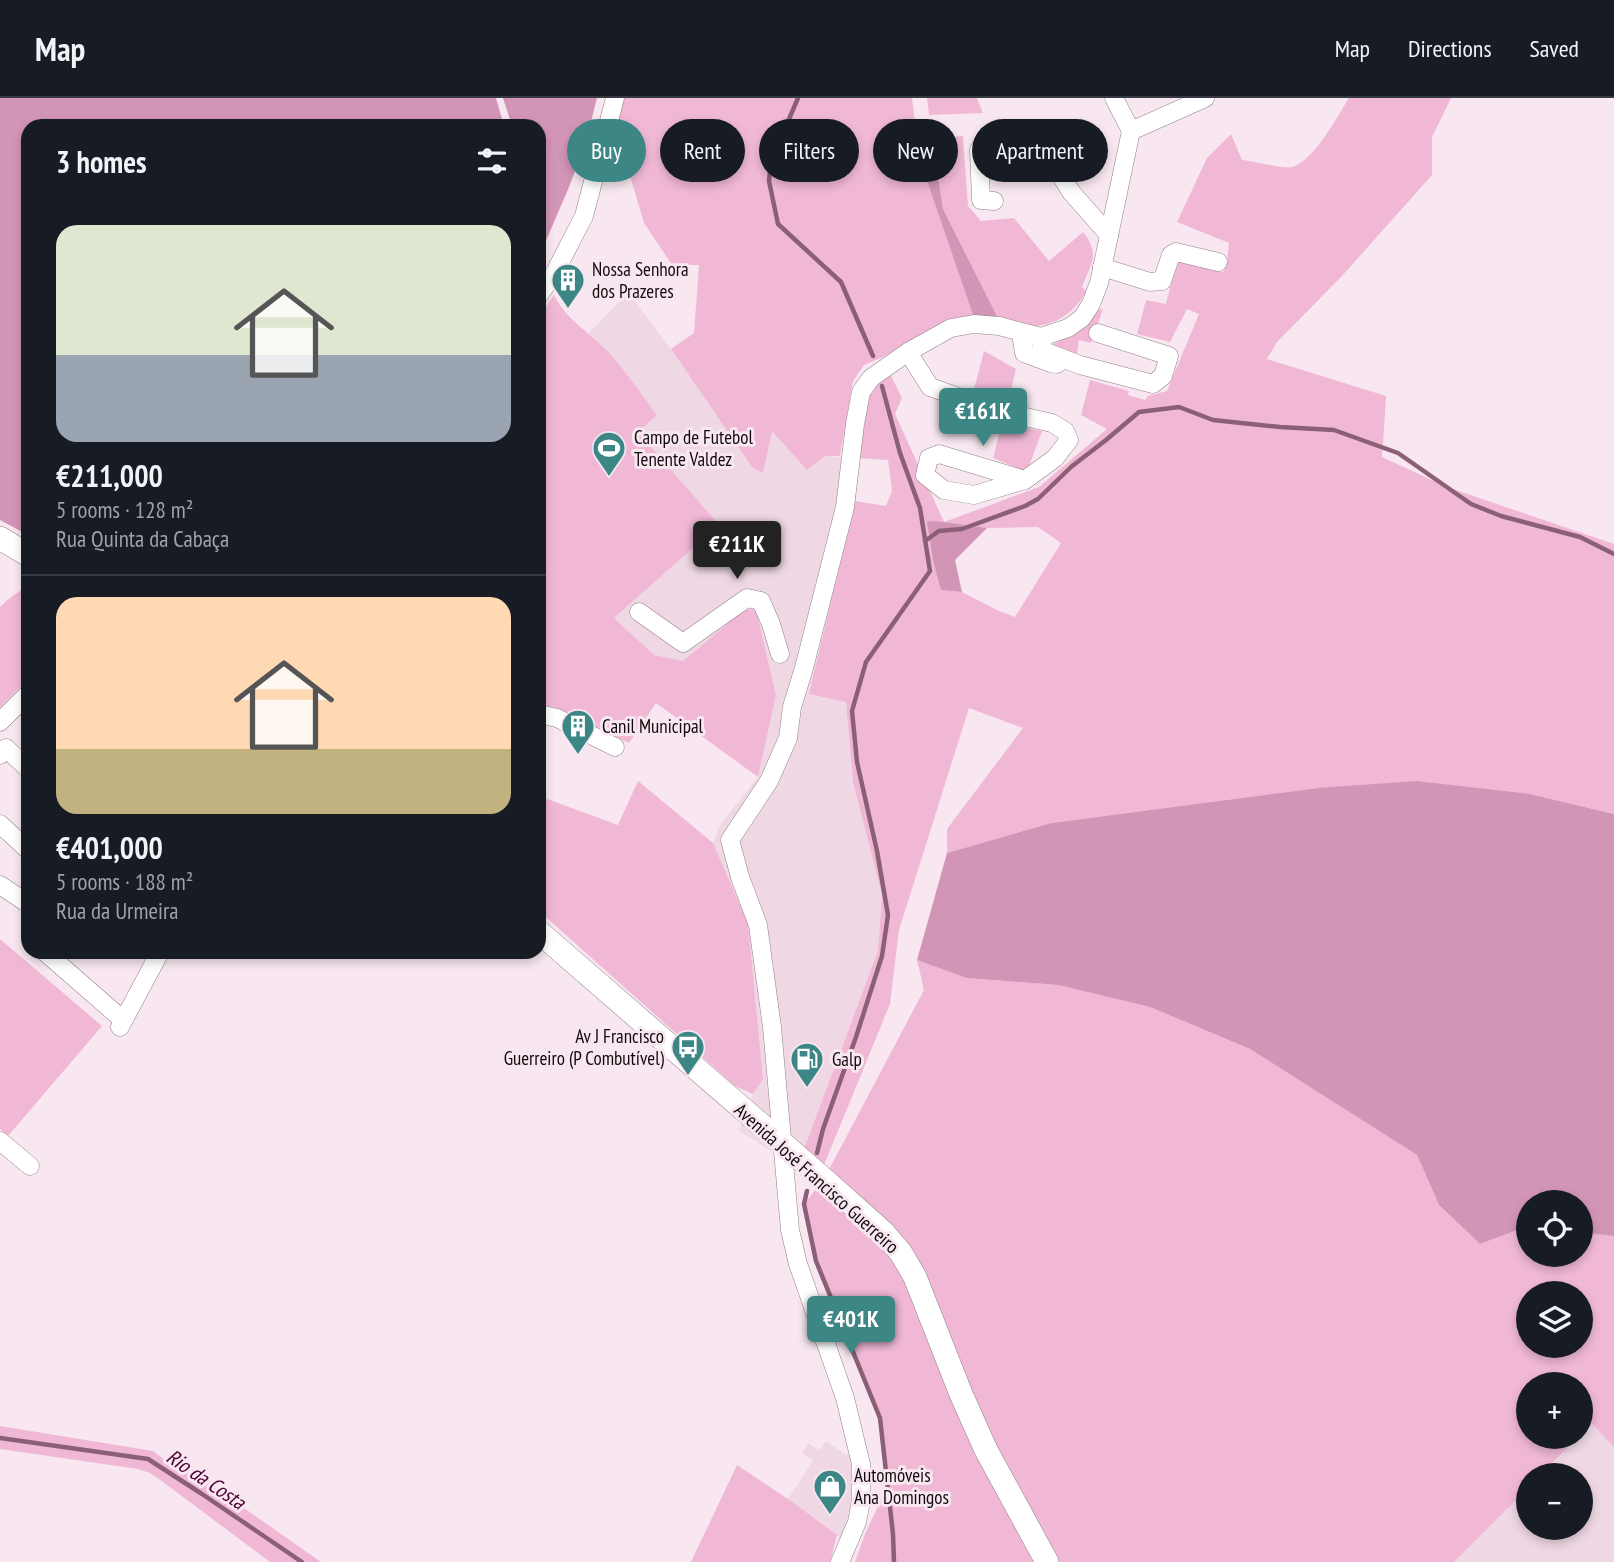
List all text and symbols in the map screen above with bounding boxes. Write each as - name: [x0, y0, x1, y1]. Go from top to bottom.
- text: Map: [35, 27, 85, 70]
- text: Map: [1335, 33, 1370, 64]
- text: Directions: [1408, 33, 1492, 64]
- text: Saved: [1530, 33, 1579, 64]
- chip: Buy: [567, 119, 646, 182]
- chip: Rent: [660, 119, 745, 182]
- chip: Filters: [759, 119, 859, 182]
- chip: New: [873, 119, 958, 182]
- chip: Apartment: [972, 119, 1108, 182]
- text: 3 homes: [56, 142, 147, 181]
- icon: filters: [473, 142, 511, 180]
- place label: Nossa Senhora dos Prazeres: [592, 257, 689, 303]
- building icon: Nossa Senhora dos Prazeres: [549, 261, 587, 310]
- icon: home: [221, 270, 347, 396]
- pin: €161K: [934, 388, 1032, 448]
- text: €161K: [955, 396, 1011, 425]
- place label: Campo de Futebol Tenente Valdez: [634, 425, 753, 471]
- sports icon: Campo de Futebol Tenente Valdez: [590, 429, 628, 478]
- text: €211,000: [56, 456, 163, 495]
- text: 5 rooms · 128 m²: [56, 495, 193, 524]
- pin: €211K: [688, 522, 786, 581]
- text: Rua Quinta da Cabaça: [56, 524, 229, 553]
- text: €211K: [709, 529, 765, 558]
- icon: home: [221, 642, 347, 768]
- building icon: Canil Municipal: [559, 707, 597, 756]
- place label: Canil Municipal: [602, 714, 704, 738]
- text: €401,000: [56, 828, 163, 867]
- text: 5 rooms · 188 m²: [56, 867, 193, 896]
- text: Rua da Urmeira: [56, 896, 178, 925]
- place label: Av J Francisco Guerreiro (P Combutível): [504, 1024, 665, 1070]
- bus stop icon: Av J Francisco Guerreiro (P Combutível): [669, 1028, 707, 1077]
- fuel station icon: Galp: [788, 1040, 826, 1089]
- place label: Galp: [832, 1047, 862, 1071]
- street label: Avenida José Francisco Guerreiro: [730, 1098, 904, 1258]
- map controls: [1516, 1190, 1593, 1540]
- button: locate: [1516, 1190, 1593, 1267]
- button: layers: [1516, 1281, 1593, 1358]
- pin: €401K: [802, 1296, 900, 1356]
- text: €401K: [823, 1304, 879, 1333]
- button: +: [1516, 1372, 1593, 1449]
- water label: Rio da Costa: [161, 1443, 252, 1516]
- place label: Automóveis Ana Domingos: [854, 1463, 949, 1509]
- button: −: [1516, 1463, 1593, 1540]
- shop icon: Automóveis Ana Domingos: [811, 1467, 849, 1516]

